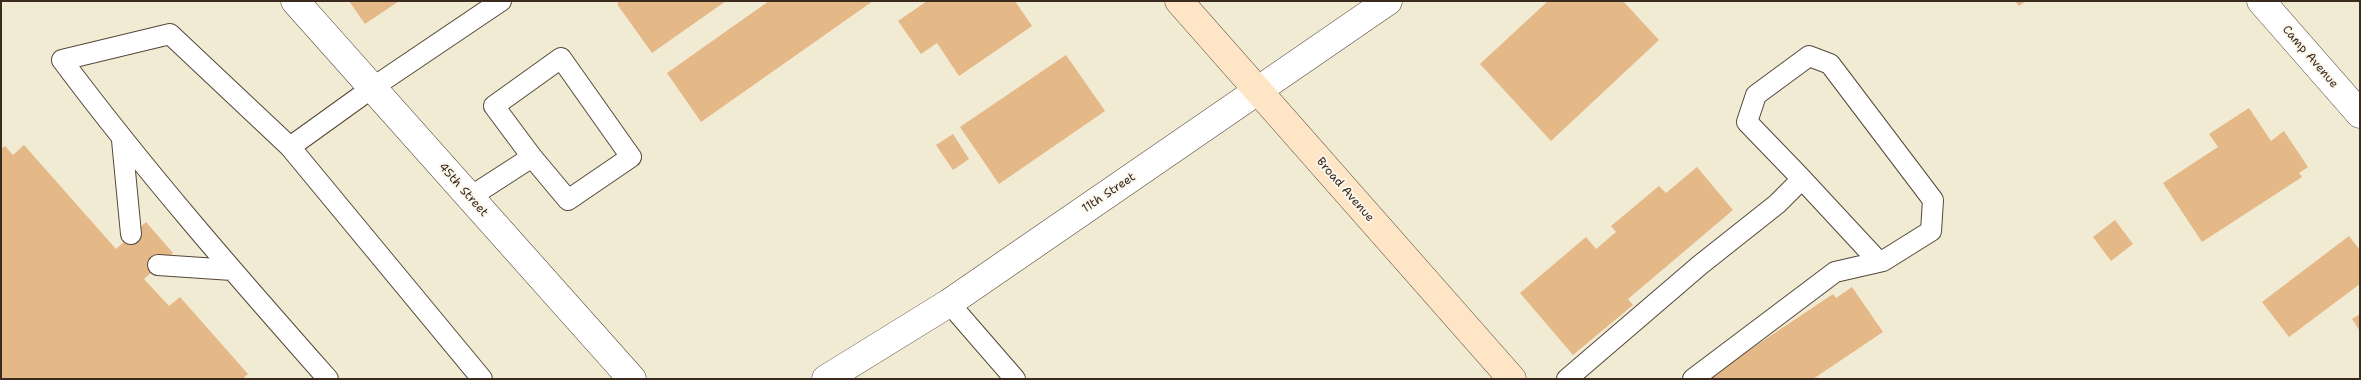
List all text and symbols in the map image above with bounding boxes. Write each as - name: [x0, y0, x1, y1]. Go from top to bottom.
- street label: Camp Avenue: [2279, 23, 2341, 91]
- street label: Broad Avenue: [1313, 155, 1377, 225]
- street label: 45th Street: [435, 160, 491, 220]
- street label: 11th Street: [1080, 170, 1138, 216]

